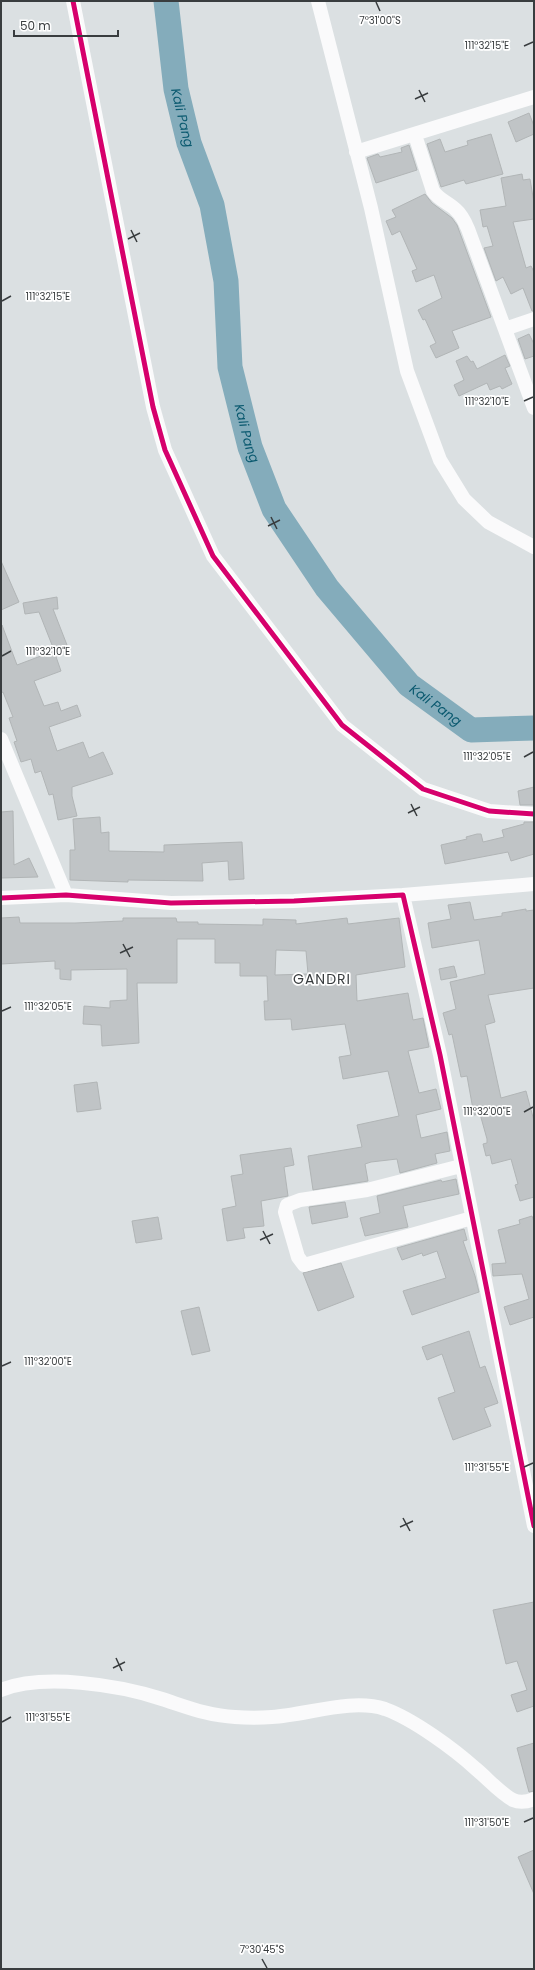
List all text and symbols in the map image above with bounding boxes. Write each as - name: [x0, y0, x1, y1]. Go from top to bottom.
- scale bar: [14, 12, 118, 38]
- text: 7°31'00"S: [359, 13, 401, 28]
- text: 50 m: [20, 17, 51, 34]
- text: 111°32'15"E: [465, 38, 509, 53]
- water label: Kali Pang: [166, 86, 199, 149]
- text: 111°32'15"E: [26, 289, 70, 304]
- text: 111°32'10"E: [465, 394, 509, 409]
- water label: Kali Pang: [230, 402, 264, 466]
- text: 111°32'10"E: [26, 644, 70, 659]
- water label: Kali Pang: [406, 680, 466, 730]
- text: 111°32'05"E: [463, 749, 511, 764]
- district label: GANDRI: [293, 969, 351, 989]
- text: 111°32'05"E: [24, 999, 72, 1014]
- text: 111°32'00"E: [463, 1104, 511, 1119]
- text: 111°32'00"E: [24, 1354, 72, 1369]
- text: 111°31'55"E: [465, 1460, 510, 1475]
- text: 111°31'55"E: [26, 1710, 71, 1725]
- text: 111°31'50"E: [465, 1815, 510, 1830]
- text: 7°30'45"S: [240, 1942, 284, 1957]

